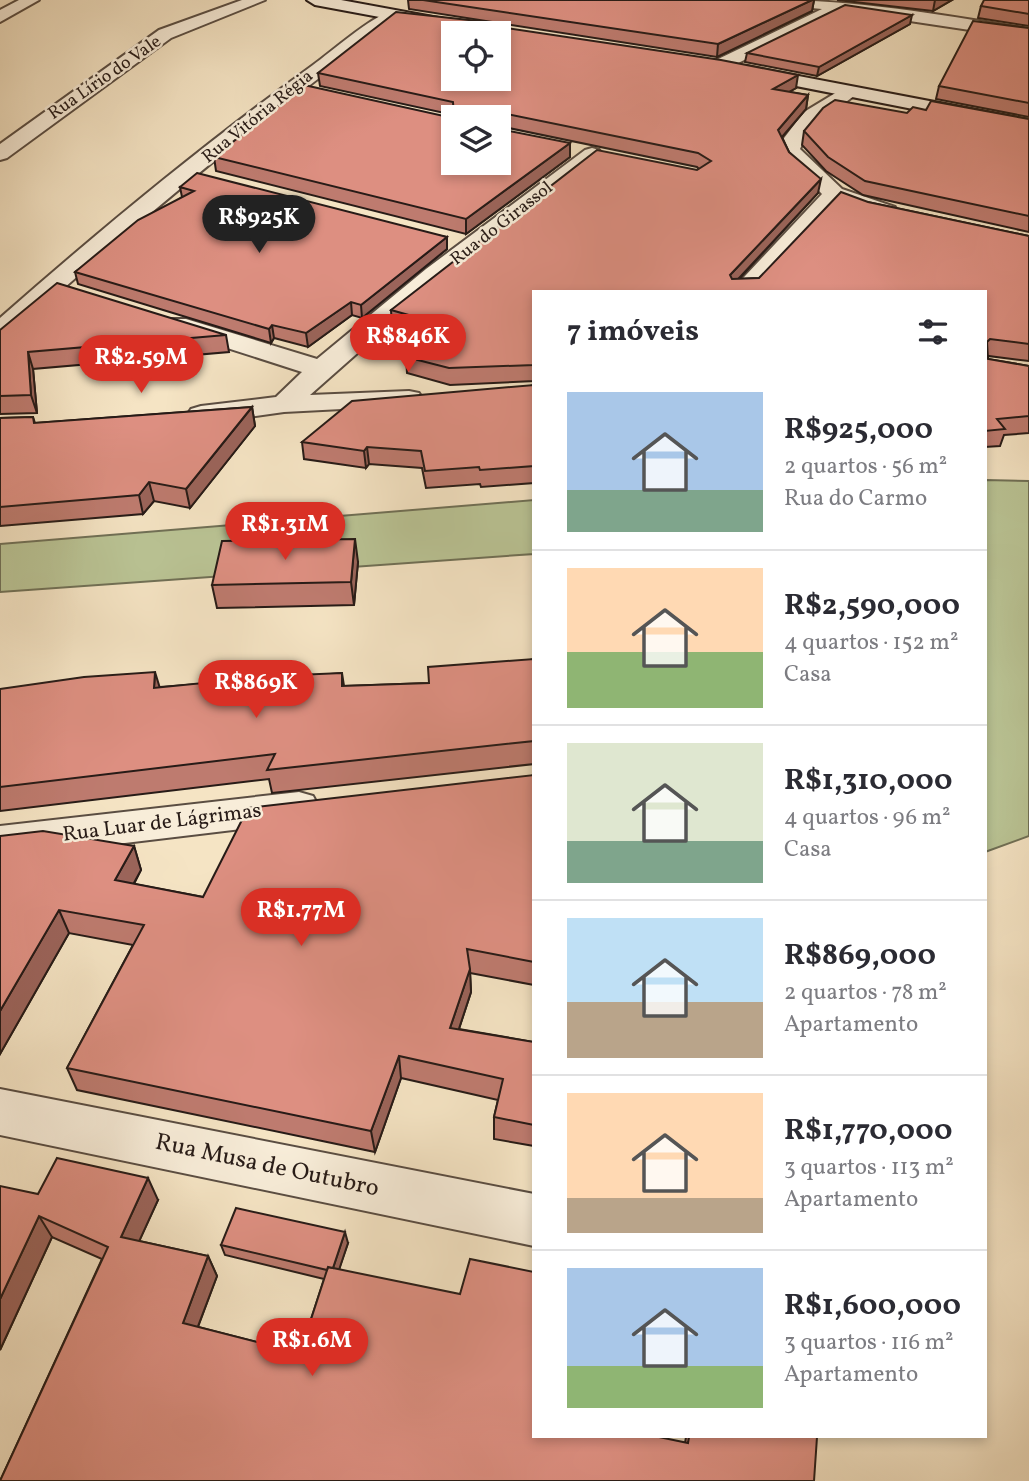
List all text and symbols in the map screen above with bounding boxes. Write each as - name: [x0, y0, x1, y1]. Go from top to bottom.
- map controls: [441, 21, 511, 175]
- button: locate: [441, 21, 511, 91]
- street label: Rua Lírio do Vale: [43, 30, 167, 126]
- street label: Rua Vitória Régia: [197, 64, 319, 170]
- button: layers: [441, 105, 511, 175]
- street label: Rua do Girassol: [446, 176, 558, 272]
- pin: R$925K: [202, 196, 316, 255]
- text: R$925K: [218, 202, 300, 234]
- text: 7 imóveis: [567, 311, 699, 353]
- icon: filters: [914, 313, 952, 351]
- pin: R$846K: [351, 314, 465, 374]
- text: R$846K: [366, 321, 450, 353]
- pin: R$2.59M: [76, 336, 206, 395]
- text: R$2.59M: [94, 342, 188, 374]
- text: R$925,000: [784, 409, 933, 451]
- icon: home: [623, 420, 707, 504]
- text: 2 quartos · 56 m²: [784, 451, 947, 483]
- text: Rua do Carmo: [784, 483, 927, 515]
- pin: R$1.31M: [220, 503, 350, 562]
- text: R$1.31M: [241, 509, 329, 541]
- text: R$2,590,000: [784, 585, 960, 627]
- icon: home: [623, 596, 707, 680]
- text: 4 quartos · 152 m²: [784, 627, 958, 659]
- text: Casa: [784, 659, 832, 691]
- pin: R$869K: [199, 660, 313, 720]
- text: R$869K: [214, 667, 298, 699]
- text: R$1,310,000: [784, 760, 952, 802]
- icon: home: [623, 771, 707, 855]
- street label: Rua Luar de Lágrimas: [61, 796, 263, 850]
- text: 4 quartos · 96 m²: [784, 802, 951, 834]
- text: Casa: [784, 834, 832, 866]
- pin: R$1.77M: [236, 888, 366, 948]
- text: R$1.77M: [257, 895, 345, 927]
- text: R$869,000: [784, 935, 936, 977]
- icon: home: [623, 946, 707, 1030]
- text: 2 quartos · 78 m²: [784, 977, 947, 1009]
- text: Apartamento: [784, 1009, 918, 1041]
- text: R$1,770,000: [784, 1110, 952, 1152]
- icon: home: [623, 1121, 707, 1205]
- street label: Rua Musa de Outubro: [152, 1126, 382, 1206]
- text: 3 quartos · 113 m²: [784, 1152, 954, 1184]
- text: Apartamento: [784, 1184, 918, 1216]
- text: R$1,600,000: [784, 1285, 961, 1327]
- icon: home: [623, 1296, 707, 1380]
- pin: R$1.6M: [255, 1318, 369, 1378]
- text: R$1.6M: [272, 1325, 352, 1357]
- text: 3 quartos · 116 m²: [784, 1327, 954, 1359]
- text: Apartamento: [784, 1359, 918, 1391]

